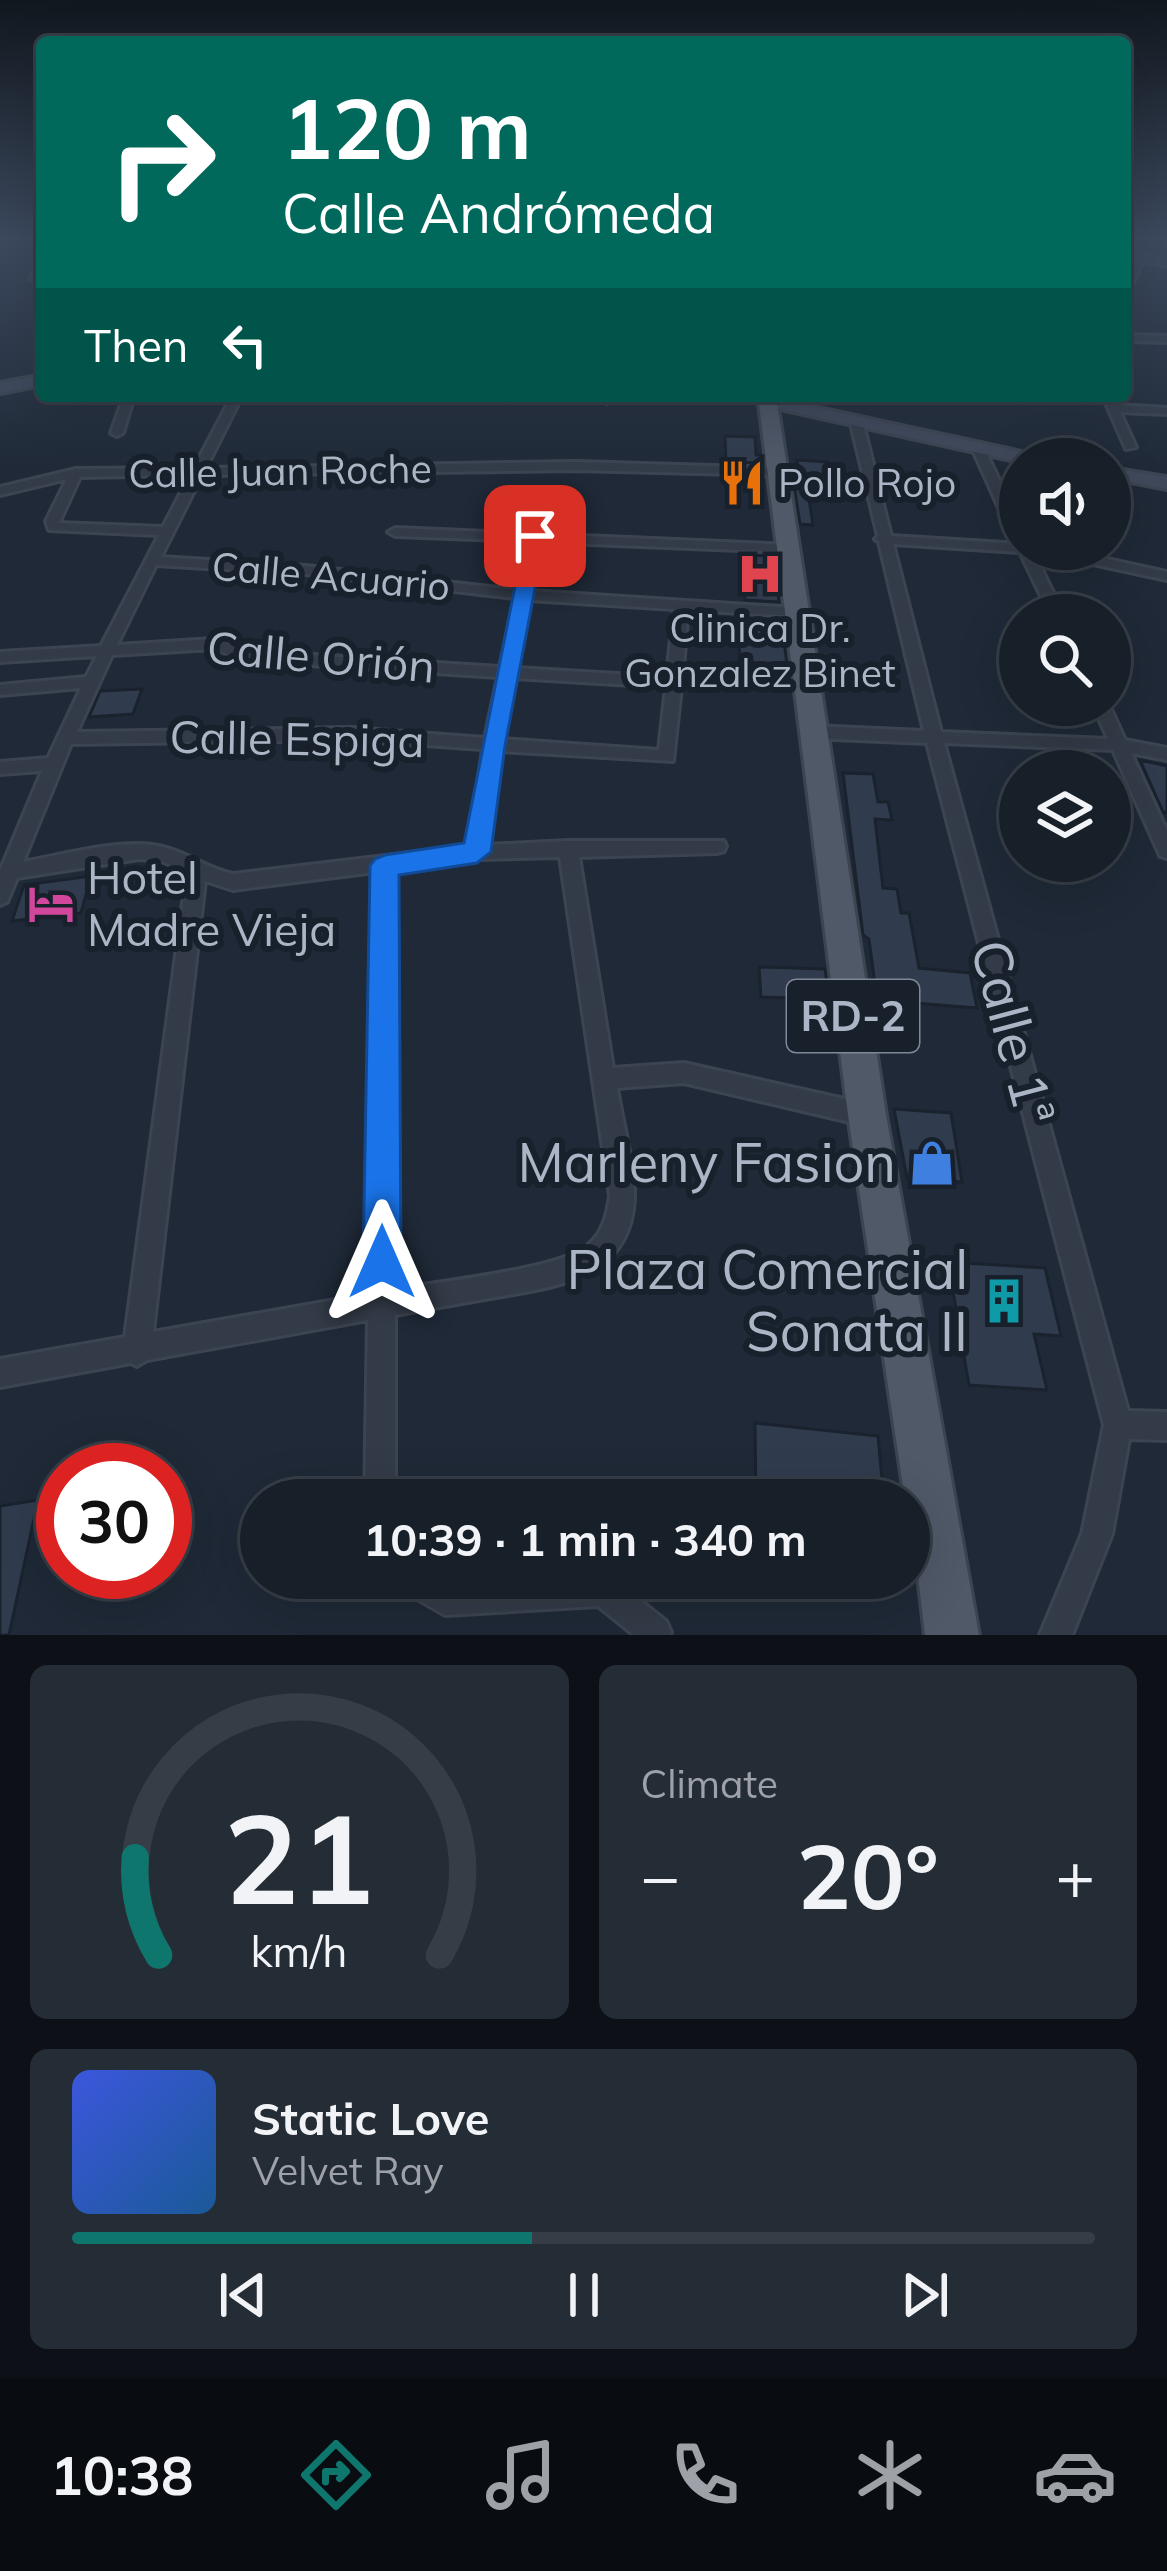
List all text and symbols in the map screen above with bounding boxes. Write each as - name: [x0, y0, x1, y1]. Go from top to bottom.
- text: 120 m: [282, 75, 532, 180]
- icon: right: [84, 84, 240, 240]
- text: Calle Andrómeda: [282, 179, 715, 247]
- icon: left: [212, 312, 278, 378]
- text: Then: [84, 317, 188, 373]
- map controls: [999, 438, 1131, 882]
- button: sound: [999, 438, 1131, 570]
- street label: Calle Juan Roche: [128, 443, 432, 498]
- restaurant icon: Pollo Rojo: [717, 458, 767, 508]
- place label: Pollo Rojo: [778, 458, 956, 507]
- pin: [484, 485, 586, 587]
- icon: arrive: [502, 503, 568, 569]
- street label: Calle Acuario: [210, 541, 452, 610]
- hospital icon: Clinica Dr. Gonzalez Binet: [735, 549, 785, 599]
- button: search: [999, 594, 1131, 726]
- place label: Clinica Dr. Gonzalez Binet: [624, 603, 896, 697]
- street label: Calle Orión: [205, 618, 437, 694]
- street label: Calle Espiga: [169, 708, 425, 768]
- button: layers: [999, 750, 1131, 882]
- place label: Hotel Madre Vieja: [87, 849, 336, 957]
- hotel icon: Hotel Madre Vieja: [26, 879, 76, 929]
- street label: Calle 1ª: [957, 932, 1071, 1131]
- road number: RD-2: [787, 980, 919, 1052]
- place label: Marleny Fasion: [518, 1128, 896, 1196]
- shop icon: Marleny Fasion: [907, 1138, 957, 1188]
- position arrow: [319, 1199, 445, 1325]
- place label: Plaza Comercial Sonata II: [567, 1235, 968, 1365]
- building icon: Plaza Comercial Sonata II: [979, 1276, 1029, 1326]
- speed limit sign: 30: [36, 1443, 192, 1599]
- text: 10:39 · 1 min · 340 m: [363, 1511, 807, 1567]
- text: Climate: [641, 1759, 778, 1808]
- text: 21: [224, 1779, 374, 1935]
- text: 20°: [797, 1819, 939, 1932]
- text: −: [641, 1834, 680, 1917]
- text: +: [1055, 1834, 1095, 1917]
- text: km/h: [251, 1924, 348, 1978]
- text: Static Love: [252, 2090, 489, 2146]
- text: Velvet Ray: [252, 2146, 444, 2195]
- icon: previous: [210, 2262, 276, 2328]
- icon: pause: [551, 2262, 617, 2328]
- icon: next: [892, 2262, 958, 2328]
- icon: directions: [294, 2433, 378, 2517]
- icon: music: [479, 2433, 563, 2517]
- icon: phone: [663, 2433, 747, 2517]
- icon: climate: [848, 2433, 932, 2517]
- icon: car: [1033, 2433, 1117, 2517]
- text: 10:38: [50, 2441, 193, 2509]

